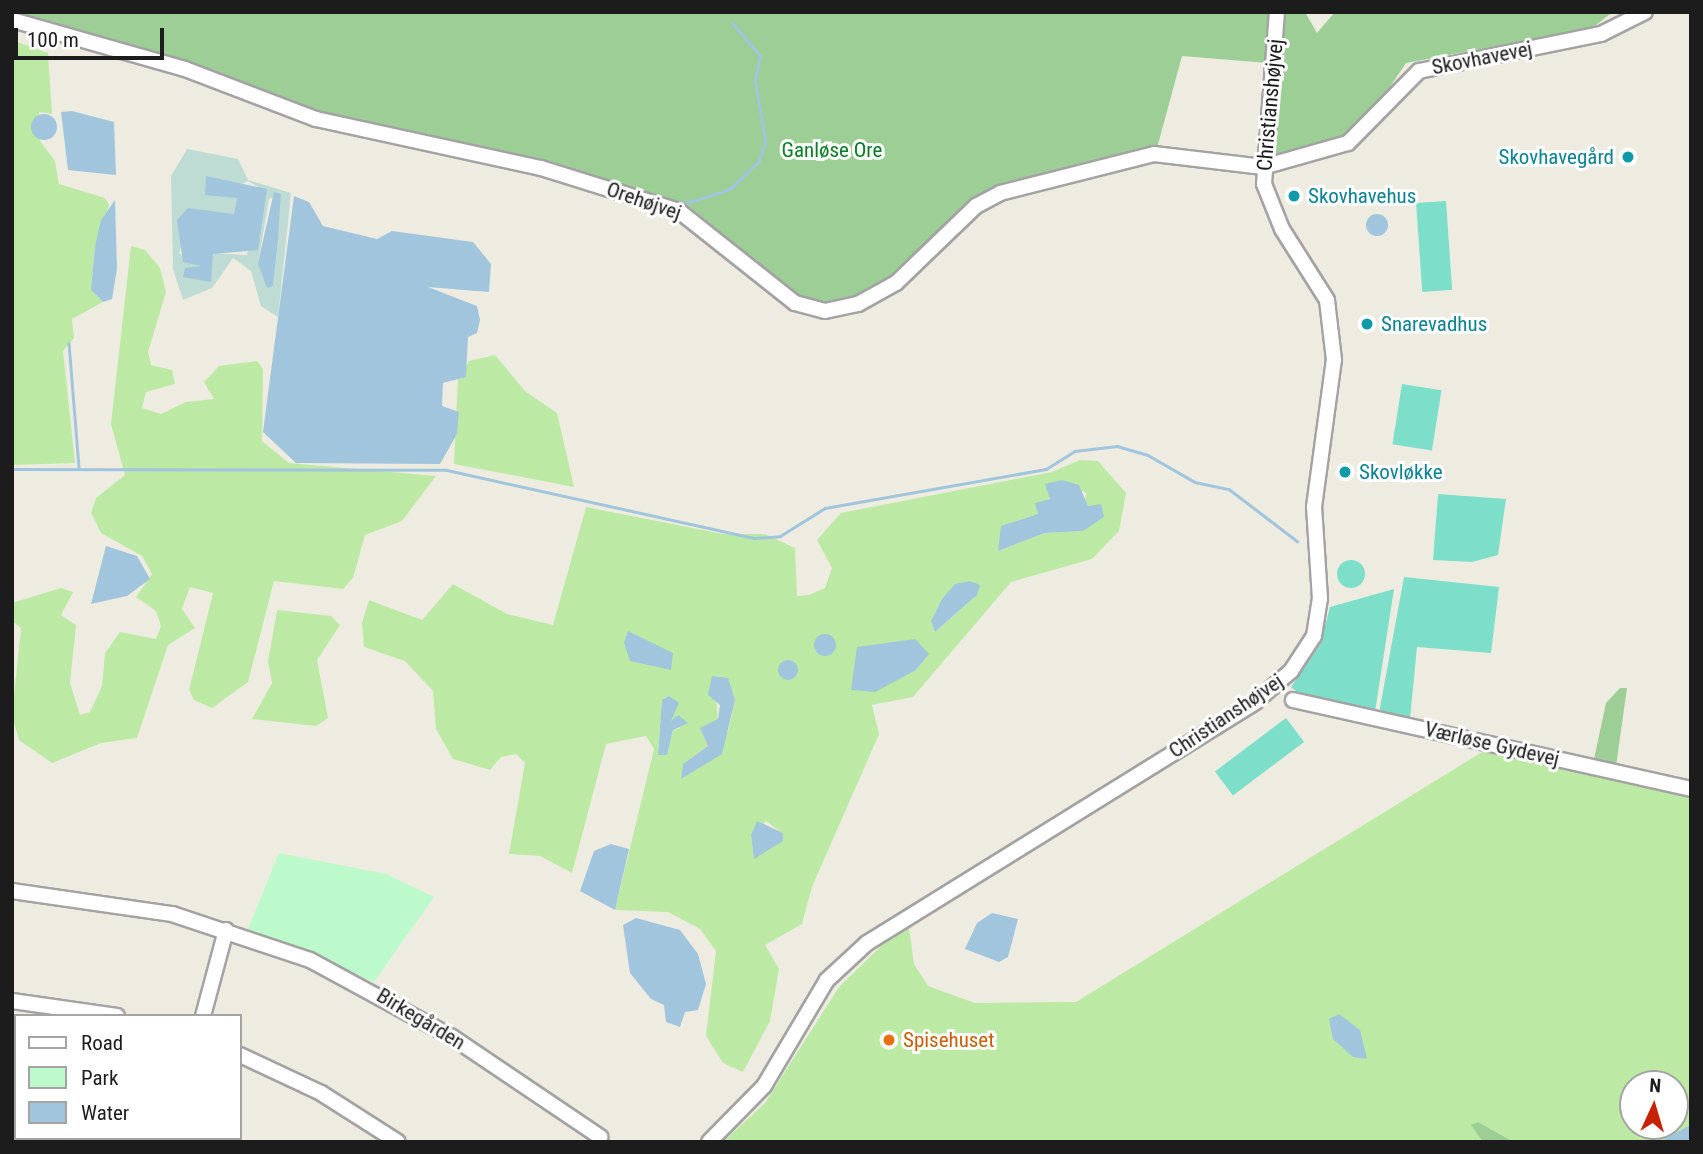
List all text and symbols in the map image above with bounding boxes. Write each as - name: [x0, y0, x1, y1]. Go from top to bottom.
- scale bar: [18, 14, 168, 58]
- text: 100 m: [27, 28, 79, 52]
- street label: Skovhavevej: [1430, 36, 1534, 80]
- street label: Christianshøjvej: [1252, 38, 1288, 172]
- park label: Ganløse Ore: [782, 137, 882, 163]
- place label: Skovhavegård: [1498, 144, 1614, 170]
- marker: Skovhavegård: [1620, 149, 1636, 165]
- street label: Orehøjvej: [603, 176, 685, 226]
- place label: Skovhavehus: [1308, 183, 1416, 209]
- marker: Skovhavehus: [1286, 188, 1302, 204]
- place label: Snarevadhus: [1381, 311, 1487, 337]
- marker: Snarevadhus: [1359, 316, 1375, 332]
- place label: Skovløkke: [1359, 459, 1443, 485]
- marker: Skovløkke: [1337, 464, 1353, 480]
- street label: Christianshøjvej: [1164, 669, 1288, 763]
- street label: Værløse Gydevej: [1422, 716, 1562, 772]
- street label: Birkegården: [372, 983, 470, 1055]
- legend: [14, 1014, 242, 1140]
- place label: Spisehuset: [903, 1027, 994, 1053]
- text: Road: [81, 1031, 123, 1055]
- marker: Spisehuset: [881, 1032, 897, 1048]
- text: Park: [81, 1066, 118, 1090]
- north arrow: [1619, 1070, 1689, 1140]
- text: N: [1649, 1074, 1662, 1097]
- text: Water: [81, 1101, 129, 1125]

